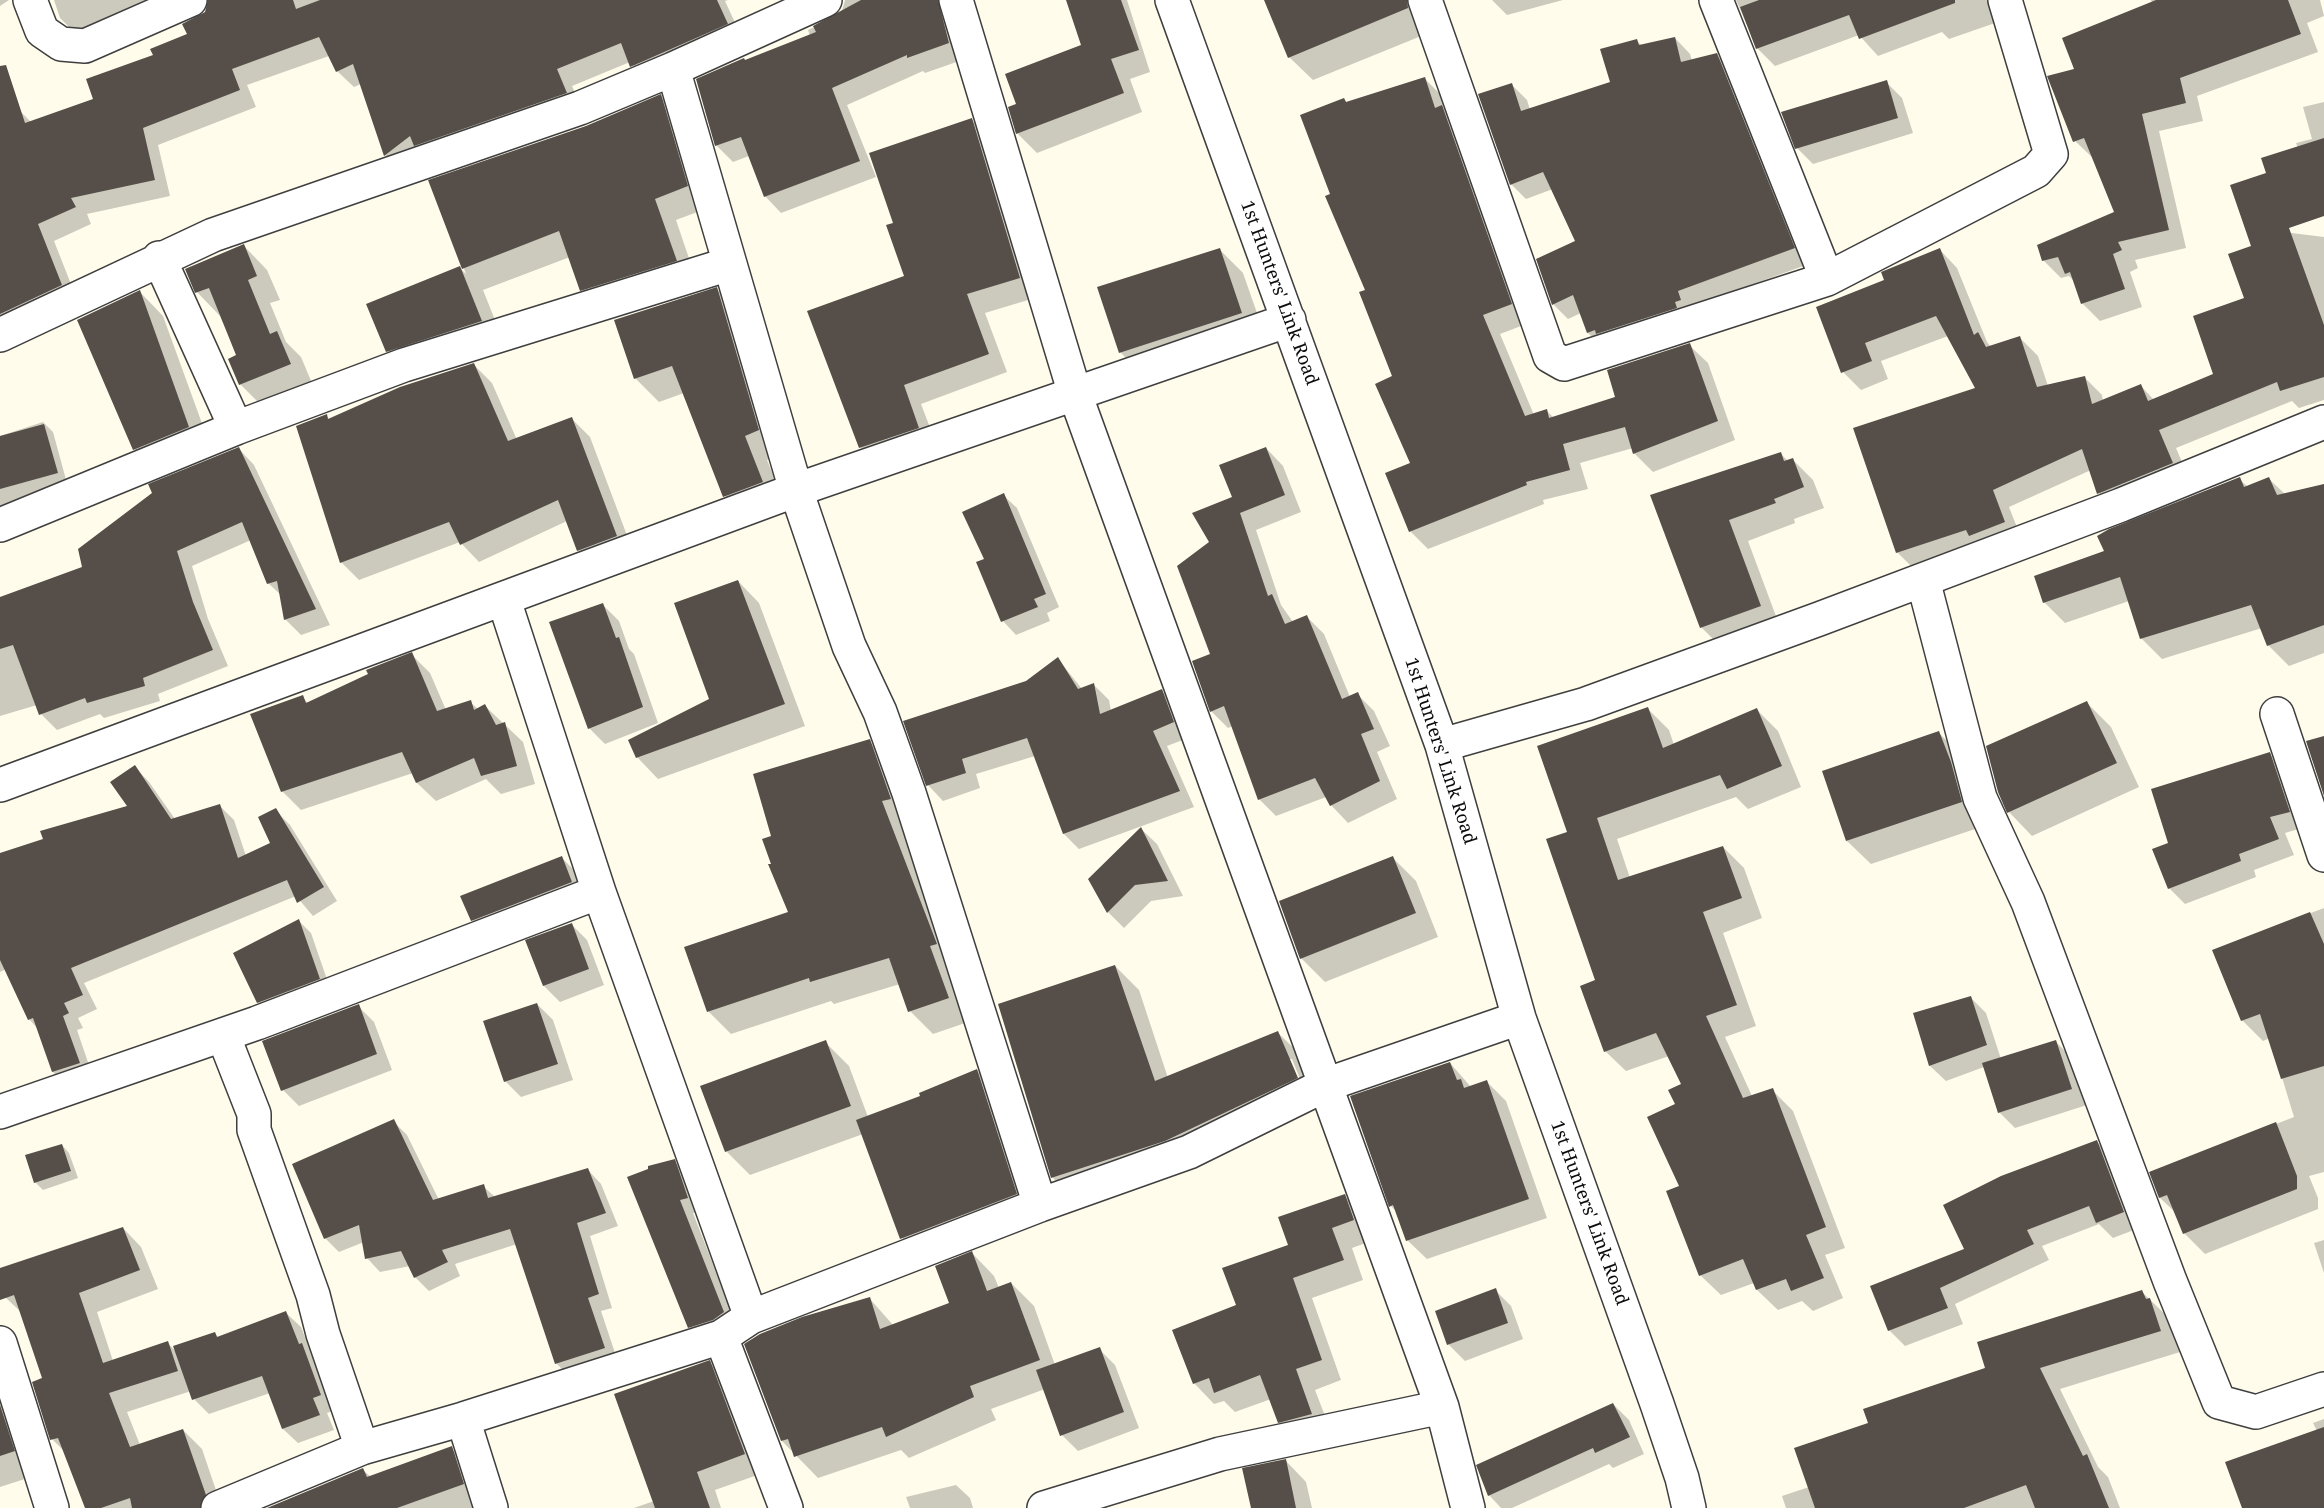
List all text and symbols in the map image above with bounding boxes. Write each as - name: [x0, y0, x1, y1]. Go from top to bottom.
- street label: 1st Hunters' Link Road: [1236, 198, 1322, 388]
- street label: 1st Hunters' Link Road: [1400, 655, 1480, 847]
- street label: 1st Hunters' Link Road: [1546, 1118, 1632, 1308]

